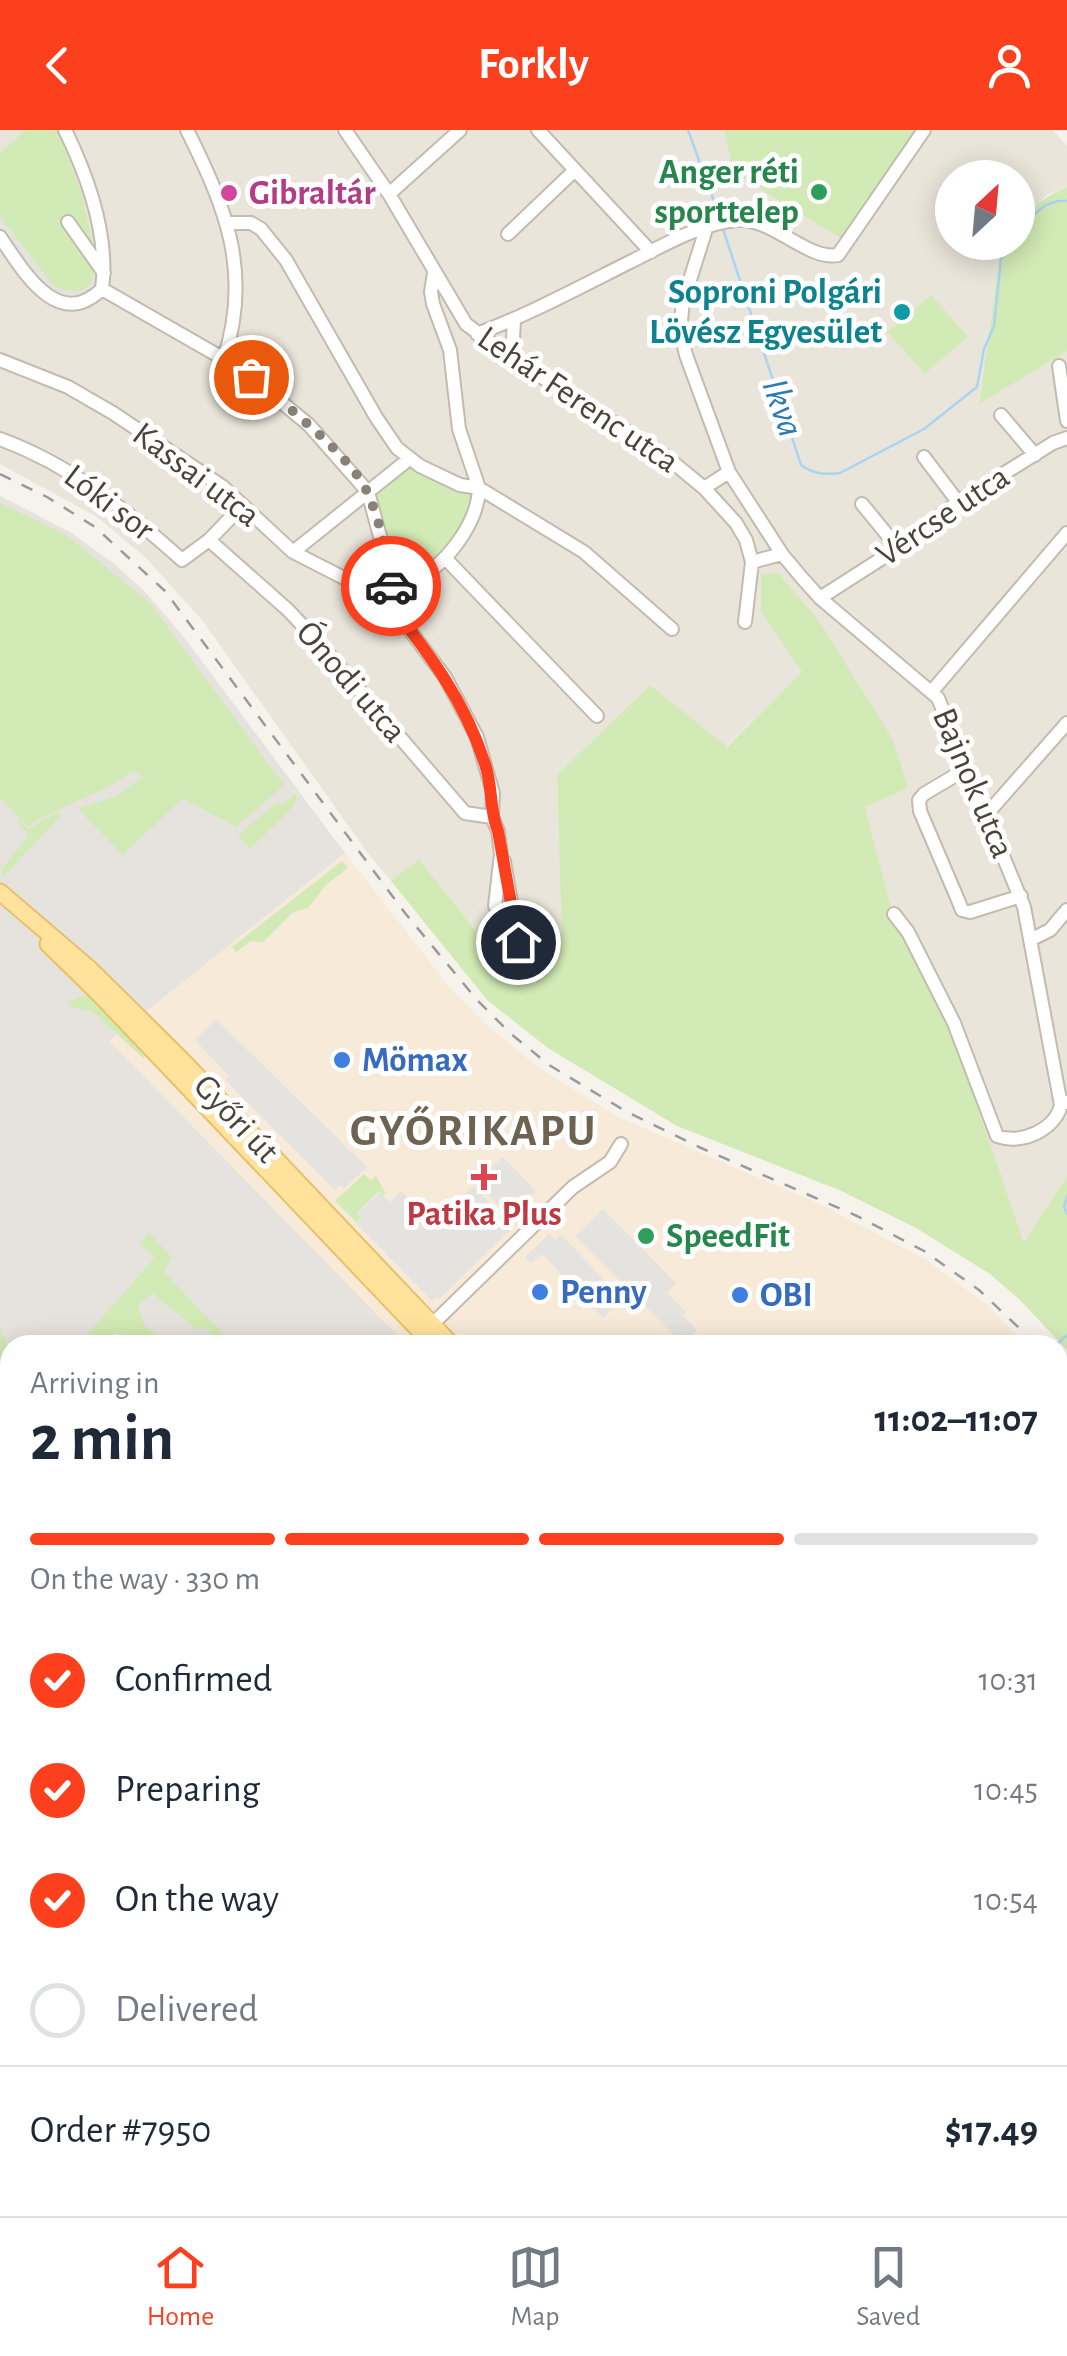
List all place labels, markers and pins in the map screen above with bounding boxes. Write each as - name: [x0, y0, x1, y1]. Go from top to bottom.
- place label: Anger réti sporttelep: [654, 155, 799, 230]
- place label: Gibraltár: [249, 176, 376, 211]
- marker: Anger réti sporttelep: [808, 181, 830, 203]
- marker: Gibraltár: [218, 182, 240, 204]
- place label: Soproni Polgári Lövész Egyesület: [649, 275, 882, 350]
- marker: Soproni Polgári Lövész Egyesület: [891, 301, 913, 323]
- pin: [209, 335, 294, 420]
- pin: [476, 900, 561, 985]
- place label: Mömax: [362, 1043, 468, 1078]
- marker: Mömax: [331, 1049, 353, 1071]
- marker: Patika Plus: [473, 1166, 495, 1188]
- place label: Patika Plus: [406, 1197, 562, 1232]
- place label: SpeedFit: [666, 1219, 790, 1254]
- marker: SpeedFit: [635, 1225, 657, 1247]
- place label: Penny: [560, 1275, 647, 1310]
- place label: OBI: [760, 1278, 813, 1313]
- marker: Penny: [529, 1281, 551, 1303]
- marker: OBI: [729, 1284, 751, 1306]

